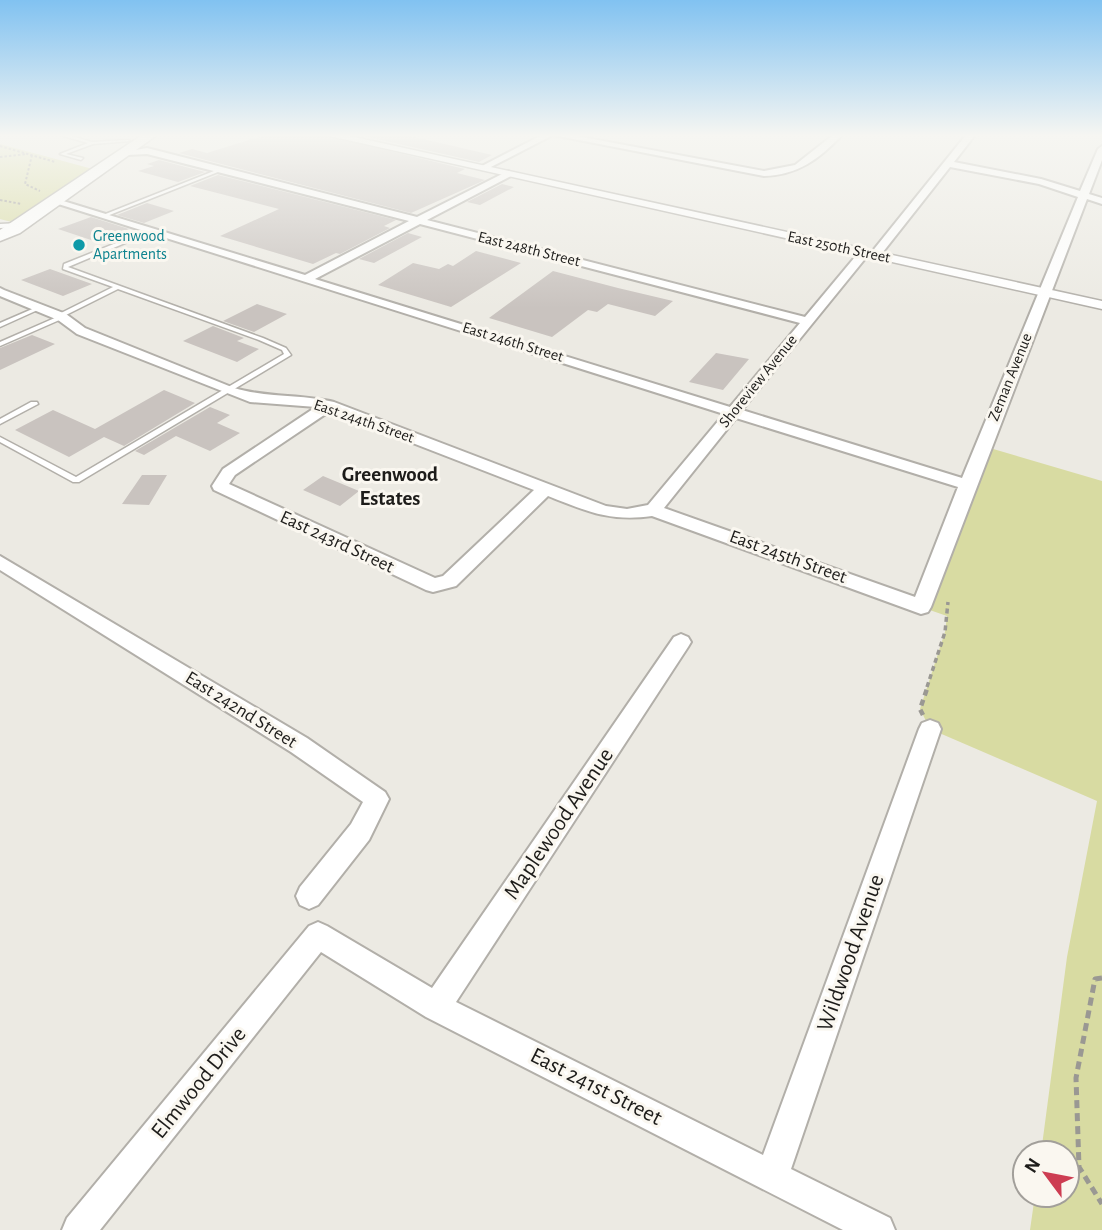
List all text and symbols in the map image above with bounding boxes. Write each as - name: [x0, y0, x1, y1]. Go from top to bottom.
- place label: Greenwood Apartments: [93, 228, 167, 262]
- street label: East 250th Street: [786, 228, 892, 266]
- street label: East 248th Street: [476, 229, 582, 269]
- marker: Greenwood Apartments: [71, 237, 87, 253]
- street label: East 246th Street: [461, 319, 565, 365]
- street label: Zeman Avenue: [985, 331, 1035, 423]
- street label: Shoreview Avenue: [716, 332, 800, 430]
- street label: East 244th Street: [312, 396, 416, 446]
- district label: Greenwood Estates: [342, 464, 438, 509]
- street label: East 243rd Street: [277, 507, 397, 577]
- street label: East 245th Street: [727, 527, 849, 587]
- street label: East 242nd Street: [182, 668, 300, 752]
- street label: Maplewood Avenue: [500, 744, 618, 904]
- street label: Wildwood Avenue: [813, 872, 889, 1034]
- street label: Elmwood Drive: [147, 1023, 251, 1143]
- street label: East 241st Street: [527, 1044, 666, 1130]
- north arrow: [1011, 1139, 1081, 1209]
- text: N: [1021, 1155, 1044, 1176]

